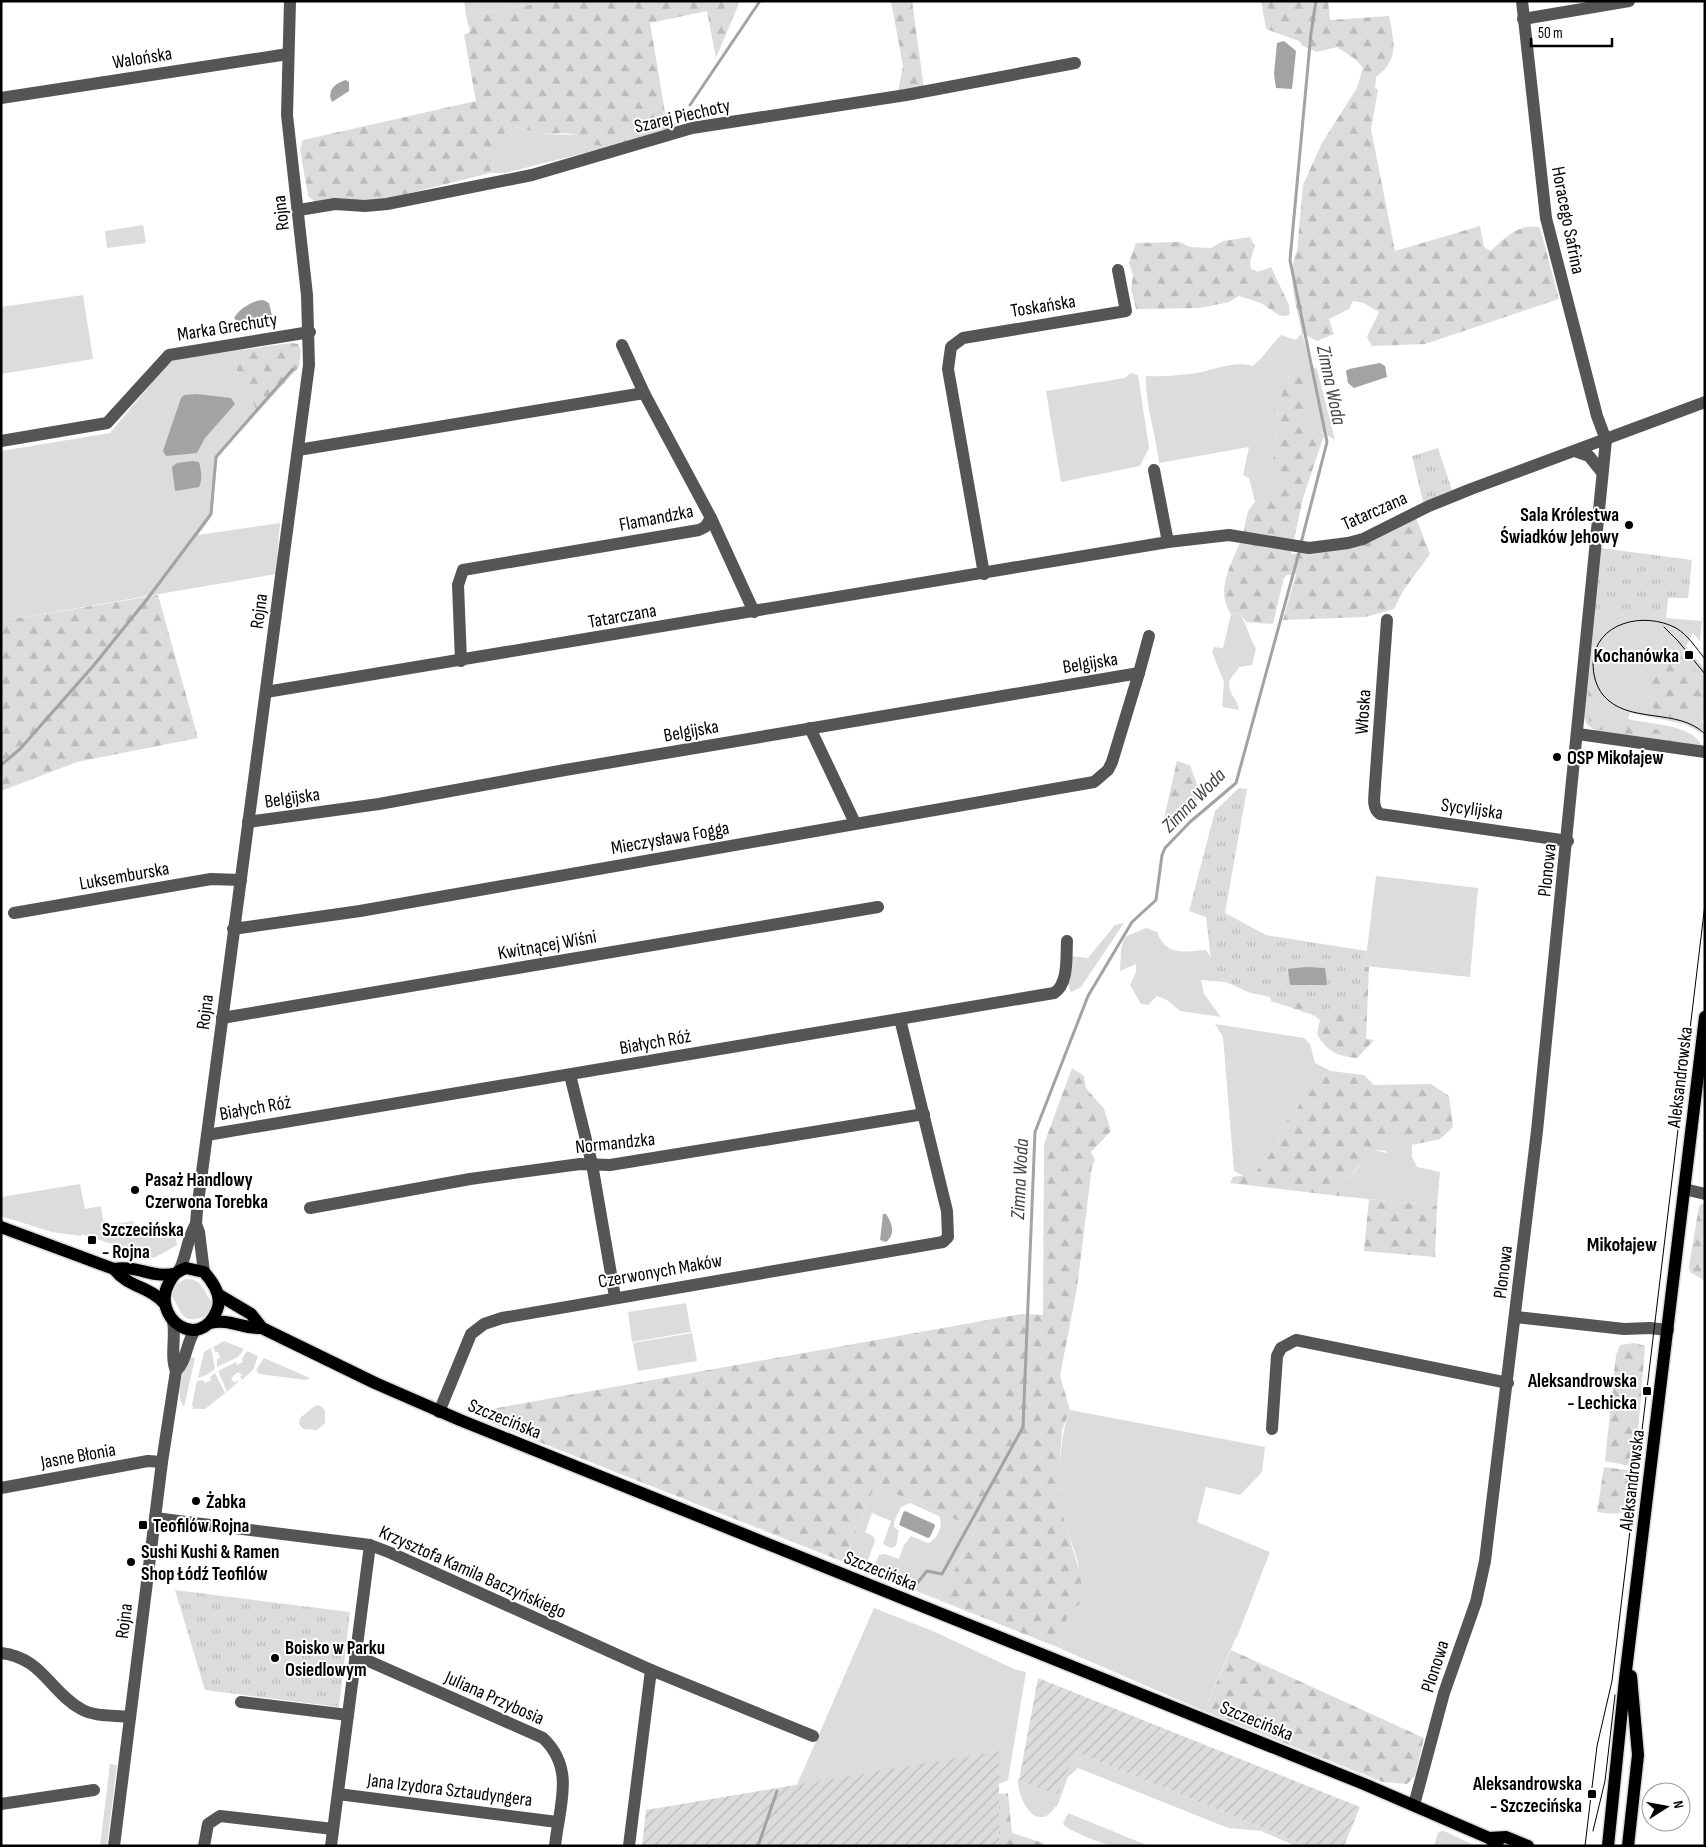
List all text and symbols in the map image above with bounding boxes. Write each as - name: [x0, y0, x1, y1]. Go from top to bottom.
- scale bar: [1531, 15, 1612, 47]
- text: 50 m: [1538, 24, 1563, 43]
- street label: Walońska: [111, 42, 174, 75]
- street label: Szarej Piechoty: [632, 94, 733, 139]
- street label: Horacego Safrina: [1546, 165, 1589, 276]
- street label: Rojna: [268, 194, 295, 232]
- street label: Toskańska: [1009, 290, 1077, 323]
- street label: Marka Grechuty: [176, 308, 279, 347]
- water label: Zimna Woda: [1311, 342, 1351, 427]
- street label: Tatarczana: [1338, 487, 1411, 536]
- street label: Flamandzka: [617, 500, 695, 537]
- place label: Sala Królestwa Świadków Jehowy: [1500, 504, 1619, 549]
- marker: Sala Królestwa Świadków Jehowy: [1623, 519, 1635, 531]
- street label: Rojna: [246, 592, 273, 630]
- street label: Tatarczana: [586, 599, 658, 634]
- place label: Kochanówka: [1594, 645, 1679, 668]
- street label: Belgijska: [1061, 648, 1119, 679]
- marker: Kochanówka: [1683, 649, 1695, 661]
- street label: Włoska: [1350, 689, 1377, 735]
- street label: Belgijska: [662, 715, 721, 748]
- place label: OSP Mikołajew: [1567, 747, 1664, 770]
- marker: OSP Mikołajew: [1551, 751, 1563, 763]
- water label: Zimna Woda: [1156, 764, 1231, 838]
- street label: Belgijska: [263, 783, 321, 814]
- street label: Sycylijska: [1439, 794, 1504, 825]
- street label: Mieczysława Fogga: [609, 817, 731, 860]
- street label: Plonowa: [1533, 843, 1562, 898]
- street label: Luksemburska: [77, 857, 171, 896]
- street label: Kwitnącej Wiśni: [496, 925, 598, 965]
- street label: Rojna: [192, 993, 219, 1031]
- street label: Białych Róż: [618, 1025, 693, 1060]
- street label: Aleksandrowska: [1663, 1025, 1698, 1130]
- street label: Białych Róż: [218, 1091, 293, 1126]
- street label: Normandzka: [574, 1128, 656, 1159]
- water label: Zimna Woda: [1006, 1138, 1034, 1221]
- place label: Pasaż Handlowy Czerwona Torebka: [145, 1169, 268, 1214]
- marker: Pasaż Handlowy Czerwona Torebka: [129, 1184, 141, 1196]
- place label: Szczecińska - Rojna: [102, 1219, 184, 1264]
- district label: Mikołajew: [1587, 1233, 1657, 1257]
- marker: Szczecińska - Rojna: [86, 1234, 98, 1246]
- street label: Plonowa: [1489, 1244, 1518, 1300]
- street label: Czerwonych Maków: [596, 1249, 724, 1294]
- place label: Aleksandrowska - Lechicka: [1527, 1370, 1637, 1415]
- marker: Aleksandrowska - Lechicka: [1641, 1385, 1653, 1397]
- street label: Szczecińska: [464, 1394, 544, 1444]
- street label: Aleksandrowska: [1615, 1428, 1650, 1533]
- street label: Jasne Błonia: [38, 1439, 118, 1475]
- place label: Żabka: [206, 1491, 246, 1514]
- marker: Żabka: [190, 1495, 202, 1507]
- place label: Teofilów Rojna: [153, 1515, 249, 1538]
- marker: Teofilów Rojna: [137, 1519, 149, 1531]
- street label: Krzysztofa Kamila Baczyńskiego: [375, 1521, 570, 1624]
- place label: Sushi Kushi & Ramen Shop Łódź Teofilów: [141, 1541, 280, 1586]
- street label: Szczecińska: [840, 1546, 920, 1596]
- marker: Sushi Kushi & Ramen Shop Łódź Teofilów: [125, 1556, 137, 1568]
- street label: Rojna: [111, 1602, 138, 1640]
- place label: Boisko w Parku Osiedlowym: [285, 1637, 385, 1682]
- street label: Plonowa: [1416, 1638, 1455, 1695]
- marker: Boisko w Parku Osiedlowym: [269, 1652, 281, 1664]
- street label: Juliana Przybosia: [440, 1666, 548, 1730]
- street label: Szczecińska: [1216, 1696, 1296, 1746]
- street label: Jana Izydora Sztaudyngera: [365, 1769, 533, 1812]
- place label: Aleksandrowska - Szczecińska: [1472, 1773, 1582, 1818]
- north arrow: [1641, 1782, 1691, 1832]
- marker: Aleksandrowska - Szczecińska: [1586, 1788, 1598, 1800]
- text: N: [1669, 1799, 1687, 1810]

